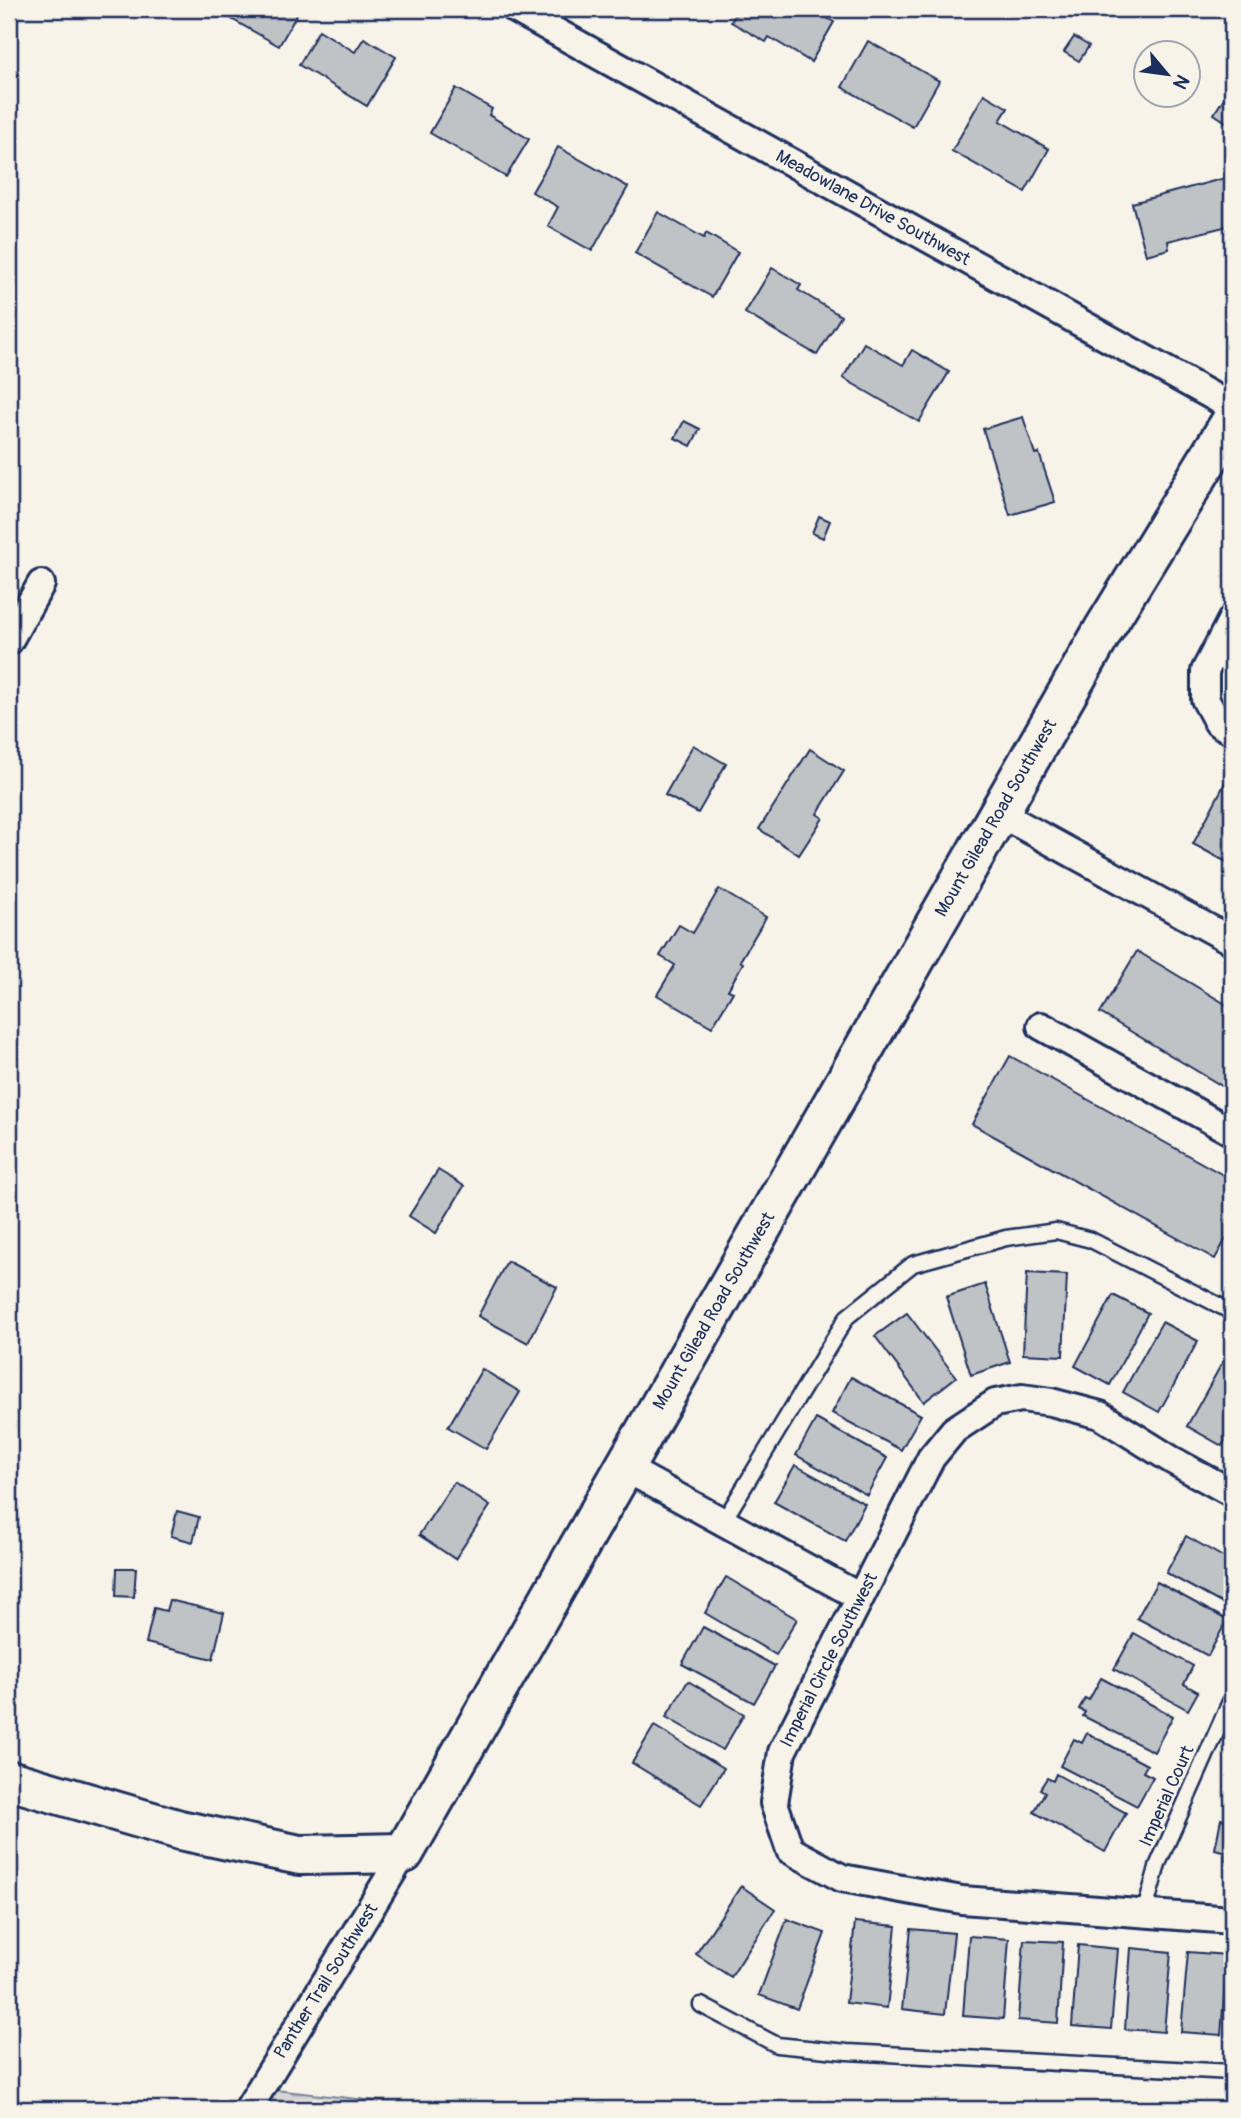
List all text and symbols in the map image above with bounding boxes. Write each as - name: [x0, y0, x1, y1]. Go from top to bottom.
- north arrow: [1132, 38, 1202, 108]
- text: N: [1167, 70, 1195, 93]
- street label: Meadowlane Drive Southwest: [772, 145, 975, 271]
- street label: Mount Gilead Road Southwest: [930, 714, 1062, 921]
- street label: Mount Gilead Road Southwest: [648, 1207, 780, 1414]
- street label: Imperial Circle Southwest: [775, 1568, 883, 1751]
- street label: Imperial Court: [1135, 1741, 1200, 1850]
- street label: Panther Trail Southwest: [269, 1898, 384, 2063]

